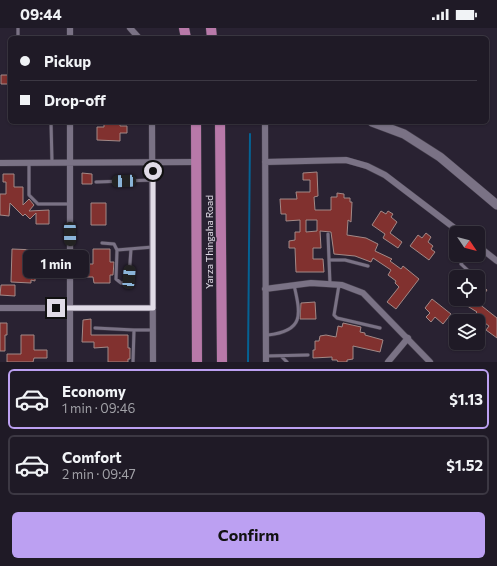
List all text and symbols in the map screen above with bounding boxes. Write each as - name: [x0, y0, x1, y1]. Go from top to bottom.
- text: 09:44: [20, 5, 62, 23]
- text: Pickup: [44, 52, 91, 70]
- text: Drop-off: [44, 91, 106, 109]
- route start: [144, 162, 162, 180]
- car: [112, 175, 136, 187]
- street label: Yarza Thingaha Road: [203, 195, 215, 289]
- car: [64, 222, 76, 246]
- north arrow: [449, 226, 485, 262]
- map controls: [449, 226, 485, 350]
- callout: 1 min: [23, 250, 89, 278]
- text: 1 min: [41, 256, 71, 272]
- car: [122, 265, 136, 289]
- button: locate: [449, 270, 485, 306]
- route end: [47, 299, 65, 317]
- button: layers: [449, 314, 485, 350]
- icon: car: [14, 381, 50, 417]
- text: Economy: [62, 382, 126, 400]
- text: $1.13: [449, 390, 483, 408]
- text: 1 min · 09:46: [62, 400, 135, 416]
- icon: car: [14, 447, 50, 483]
- text: Comfort: [62, 448, 122, 466]
- text: $1.52: [446, 456, 483, 474]
- text: 2 min · 09:47: [62, 466, 136, 482]
- button: Confirm: [12, 512, 485, 558]

